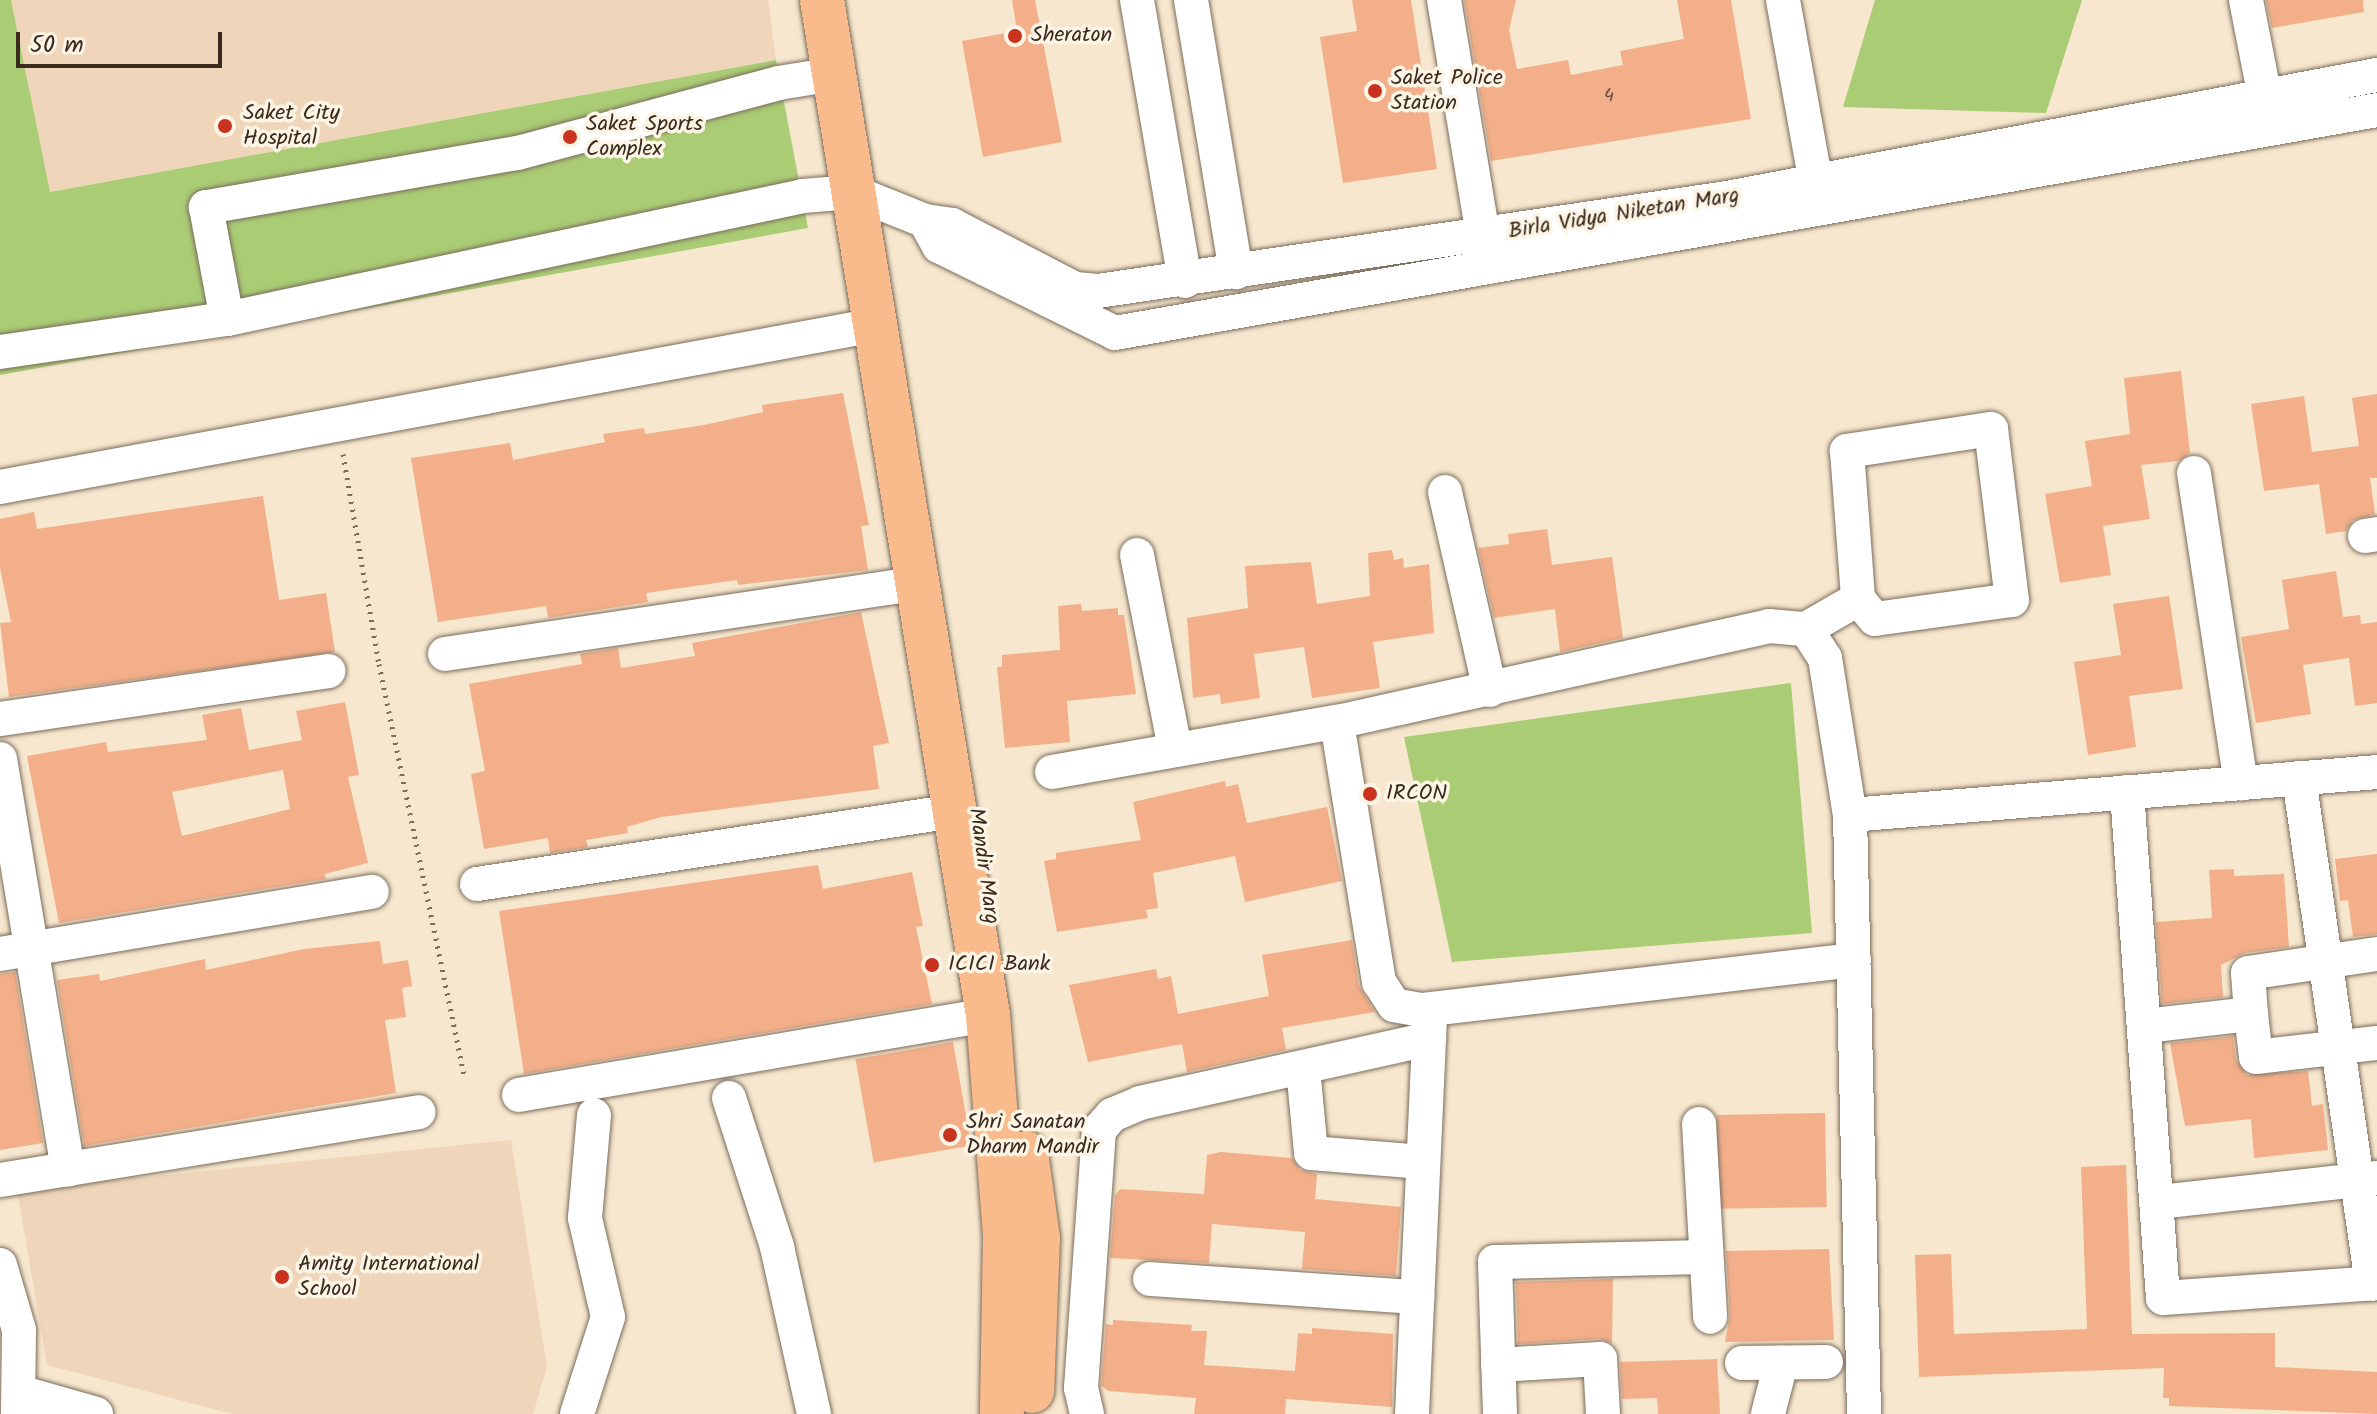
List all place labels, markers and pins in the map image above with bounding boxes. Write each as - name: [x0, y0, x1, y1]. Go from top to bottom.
- place label: Sheraton: [1031, 23, 1112, 49]
- marker: Sheraton: [1006, 27, 1024, 45]
- place label: Saket Police Station: [1391, 65, 1503, 116]
- marker: Saket Police Station: [1366, 82, 1384, 100]
- place label: Saket City Hospital: [243, 100, 340, 152]
- place label: Saket Sports Complex: [586, 111, 703, 162]
- marker: Saket City Hospital: [214, 115, 236, 137]
- marker: Saket Sports Complex: [561, 128, 579, 146]
- place label: IRCON: [1386, 781, 1447, 807]
- marker: IRCON: [1361, 785, 1379, 803]
- place label: ICICI Bank: [948, 952, 1050, 978]
- marker: ICICI Bank: [923, 956, 941, 974]
- place label: Shri Sanatan Dharm Mandir: [966, 1109, 1099, 1160]
- marker: Shri Sanatan Dharm Mandir: [941, 1126, 959, 1144]
- place label: Amity International School: [298, 1251, 479, 1302]
- marker: Amity International School: [273, 1268, 291, 1286]

